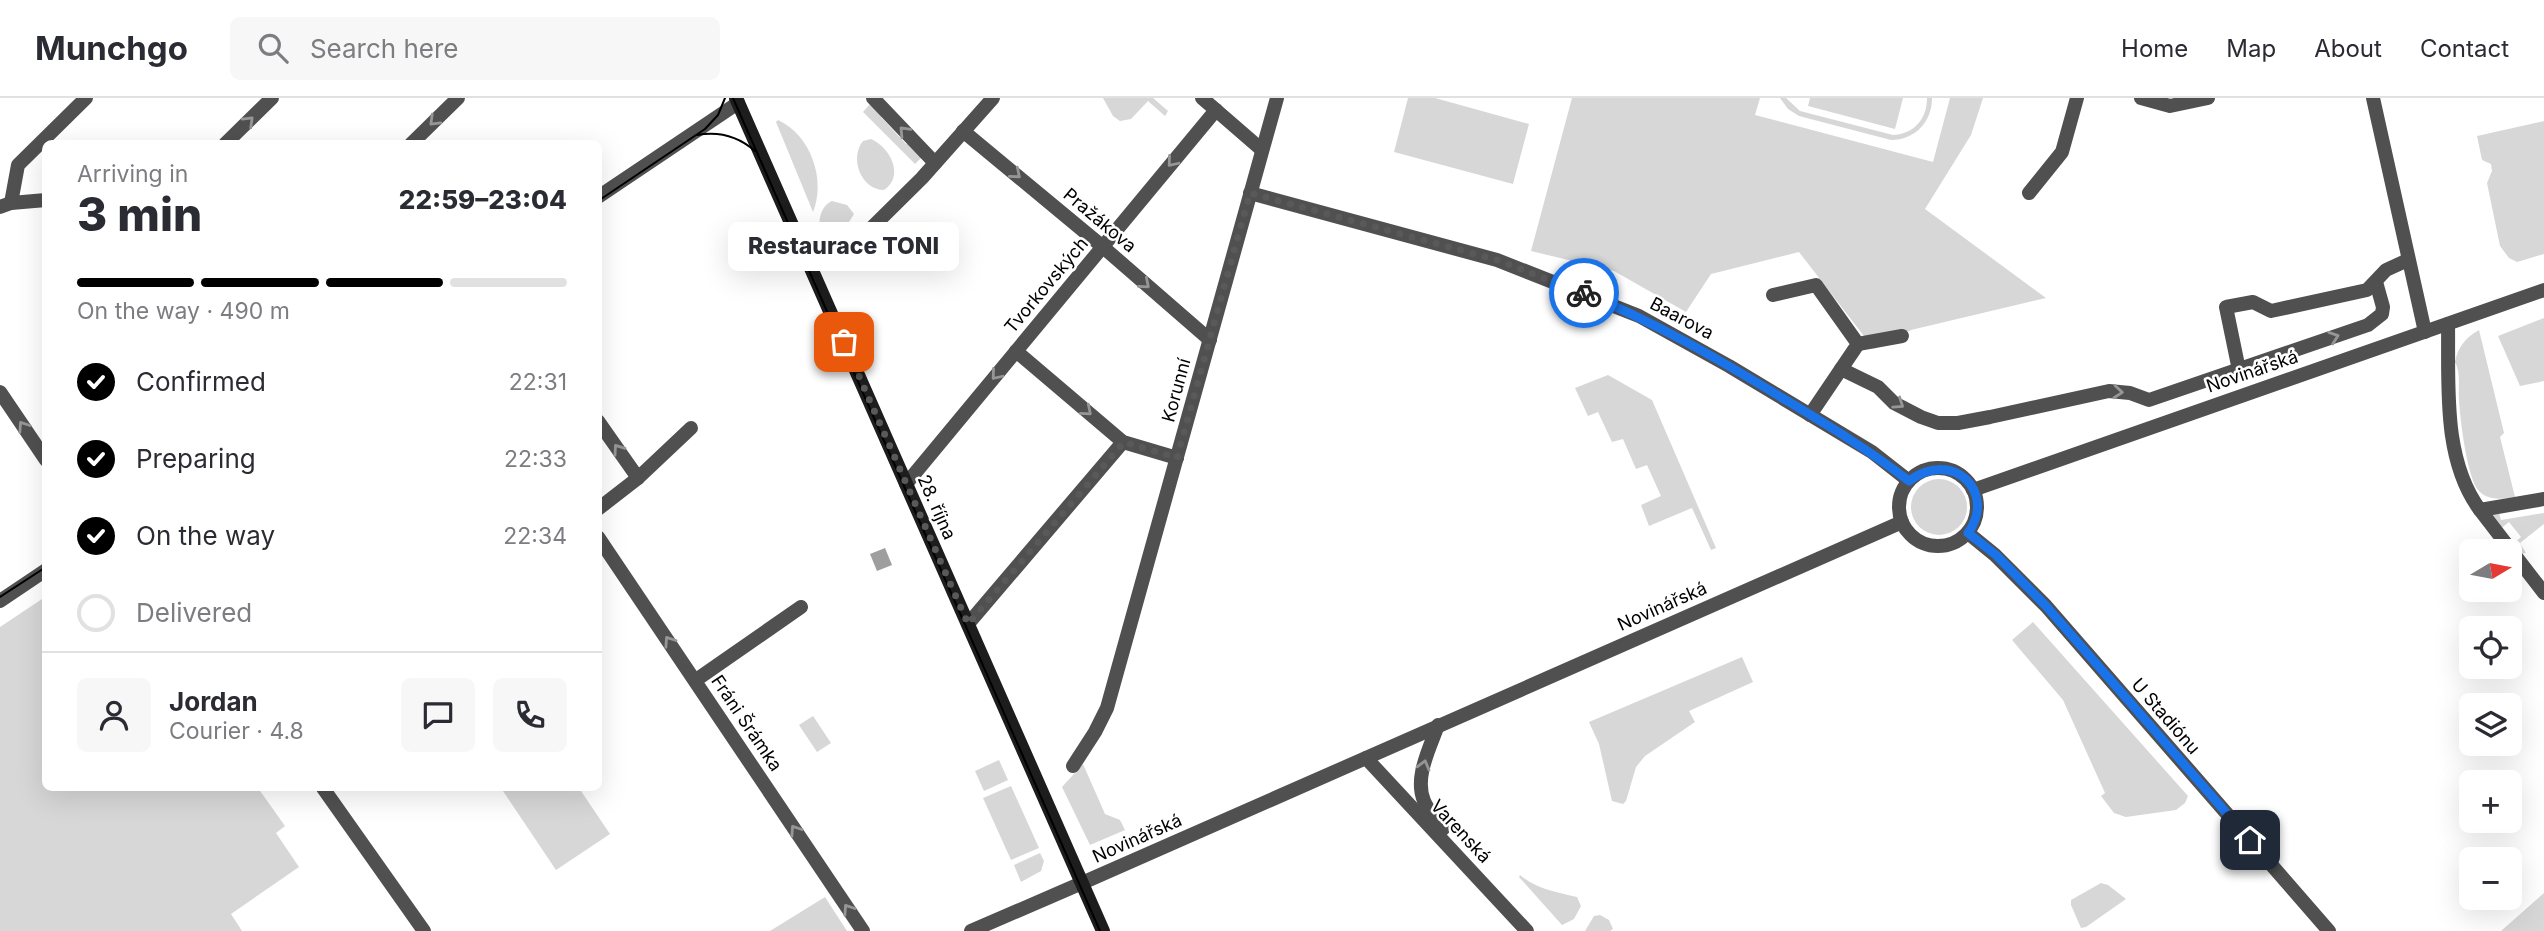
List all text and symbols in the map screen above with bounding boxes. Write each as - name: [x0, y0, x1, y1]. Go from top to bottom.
- search box: [230, 17, 720, 80]
- text: Munchgo: [35, 28, 188, 68]
- icon: search: [254, 29, 292, 67]
- text: Search here: [310, 33, 459, 64]
- text: Home: [2121, 34, 2188, 63]
- text: Map: [2226, 34, 2276, 63]
- text: About: [2314, 34, 2382, 63]
- text: Contact: [2420, 34, 2509, 63]
- one-way arrow: [430, 112, 443, 125]
- one-way arrow: [241, 116, 254, 129]
- one-way arrow: [900, 126, 913, 139]
- one-way arrow: [1168, 155, 1181, 167]
- text: Arriving in: [77, 160, 188, 188]
- one-way arrow: [1007, 166, 1020, 178]
- text: 22:59–23:04: [399, 184, 567, 215]
- street label: Pražákova: [1059, 184, 1141, 256]
- text: 3 min: [77, 186, 202, 242]
- callout: Restaurace TONI: [728, 223, 959, 272]
- text: Restaurace TONI: [748, 232, 939, 260]
- street label: Tvorkovských: [1000, 233, 1092, 337]
- courier: [1549, 258, 1619, 328]
- icon: bike: [1565, 274, 1603, 312]
- one-way arrow: [1137, 276, 1150, 288]
- street label: Baarova: [1647, 293, 1717, 343]
- text: On the way · 490 m: [77, 297, 290, 325]
- pin: [814, 312, 874, 372]
- icon: bag: [825, 323, 863, 361]
- one-way arrow: [2328, 331, 2340, 345]
- street label: Novinářská: [2203, 346, 2301, 396]
- street label: Korunní: [1157, 355, 1195, 424]
- icon: check: [77, 363, 115, 401]
- text: Confirmed: [136, 366, 266, 397]
- one-way arrow: [992, 367, 1004, 380]
- text: 22:31: [509, 368, 567, 396]
- one-way arrow: [2112, 385, 2124, 400]
- one-way arrow: [1891, 396, 1904, 408]
- one-way arrow: [1079, 403, 1092, 415]
- one-way arrow: [18, 421, 31, 434]
- icon: check: [77, 440, 115, 478]
- text: Preparing: [136, 443, 256, 474]
- one-way arrow: [614, 444, 626, 457]
- text: 22:33: [504, 445, 567, 473]
- street label: 28. října: [913, 471, 961, 543]
- icon: check: [77, 517, 115, 555]
- text: On the way: [136, 520, 275, 551]
- text: 22:34: [503, 522, 567, 550]
- north arrow: [2459, 539, 2522, 602]
- map controls: [2459, 539, 2522, 910]
- street label: Novinářská: [1614, 577, 1710, 635]
- text: Delivered: [136, 597, 252, 628]
- button: locate: [2459, 616, 2522, 679]
- one-way arrow: [665, 636, 677, 649]
- street label: Fráni Šrámka: [707, 670, 788, 775]
- street label: U Stadiónu: [2127, 674, 2205, 758]
- button: person: [77, 678, 151, 752]
- button: chat: [401, 678, 475, 752]
- button: phone: [493, 678, 567, 752]
- text: Jordan: [169, 686, 258, 717]
- button: layers: [2459, 693, 2522, 756]
- text: Courier · 4.8: [169, 717, 304, 745]
- one-way arrow: [1416, 760, 1430, 772]
- button: +: [2459, 770, 2522, 833]
- street label: Varenská: [1426, 795, 1496, 867]
- street label: Novinářská: [1089, 809, 1185, 867]
- pin: [2220, 810, 2280, 870]
- icon: home: [2231, 821, 2269, 859]
- one-way arrow: [791, 825, 804, 838]
- button: −: [2459, 847, 2522, 910]
- one-way arrow: [844, 904, 856, 917]

